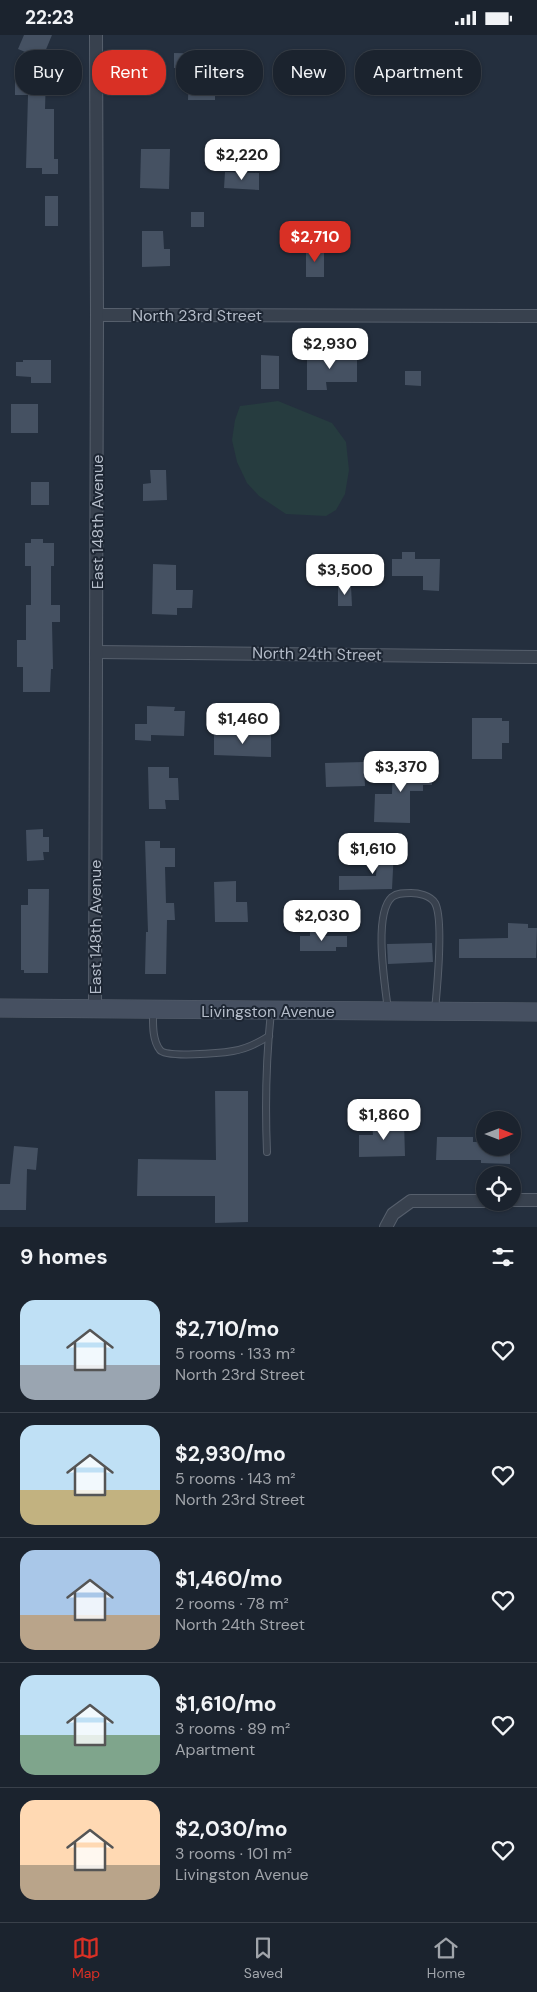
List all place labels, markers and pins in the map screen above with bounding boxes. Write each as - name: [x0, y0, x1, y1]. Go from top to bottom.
- pin: $2,220: [201, 139, 283, 181]
- pin: $2,710: [274, 221, 356, 263]
- pin: $2,930: [289, 327, 371, 370]
- pin: $3,500: [304, 553, 386, 596]
- pin: $1,460: [202, 703, 284, 745]
- pin: $3,370: [360, 751, 442, 793]
- pin: $1,610: [332, 833, 414, 875]
- pin: $2,030: [281, 899, 363, 942]
- pin: $1,860: [343, 1099, 425, 1141]

